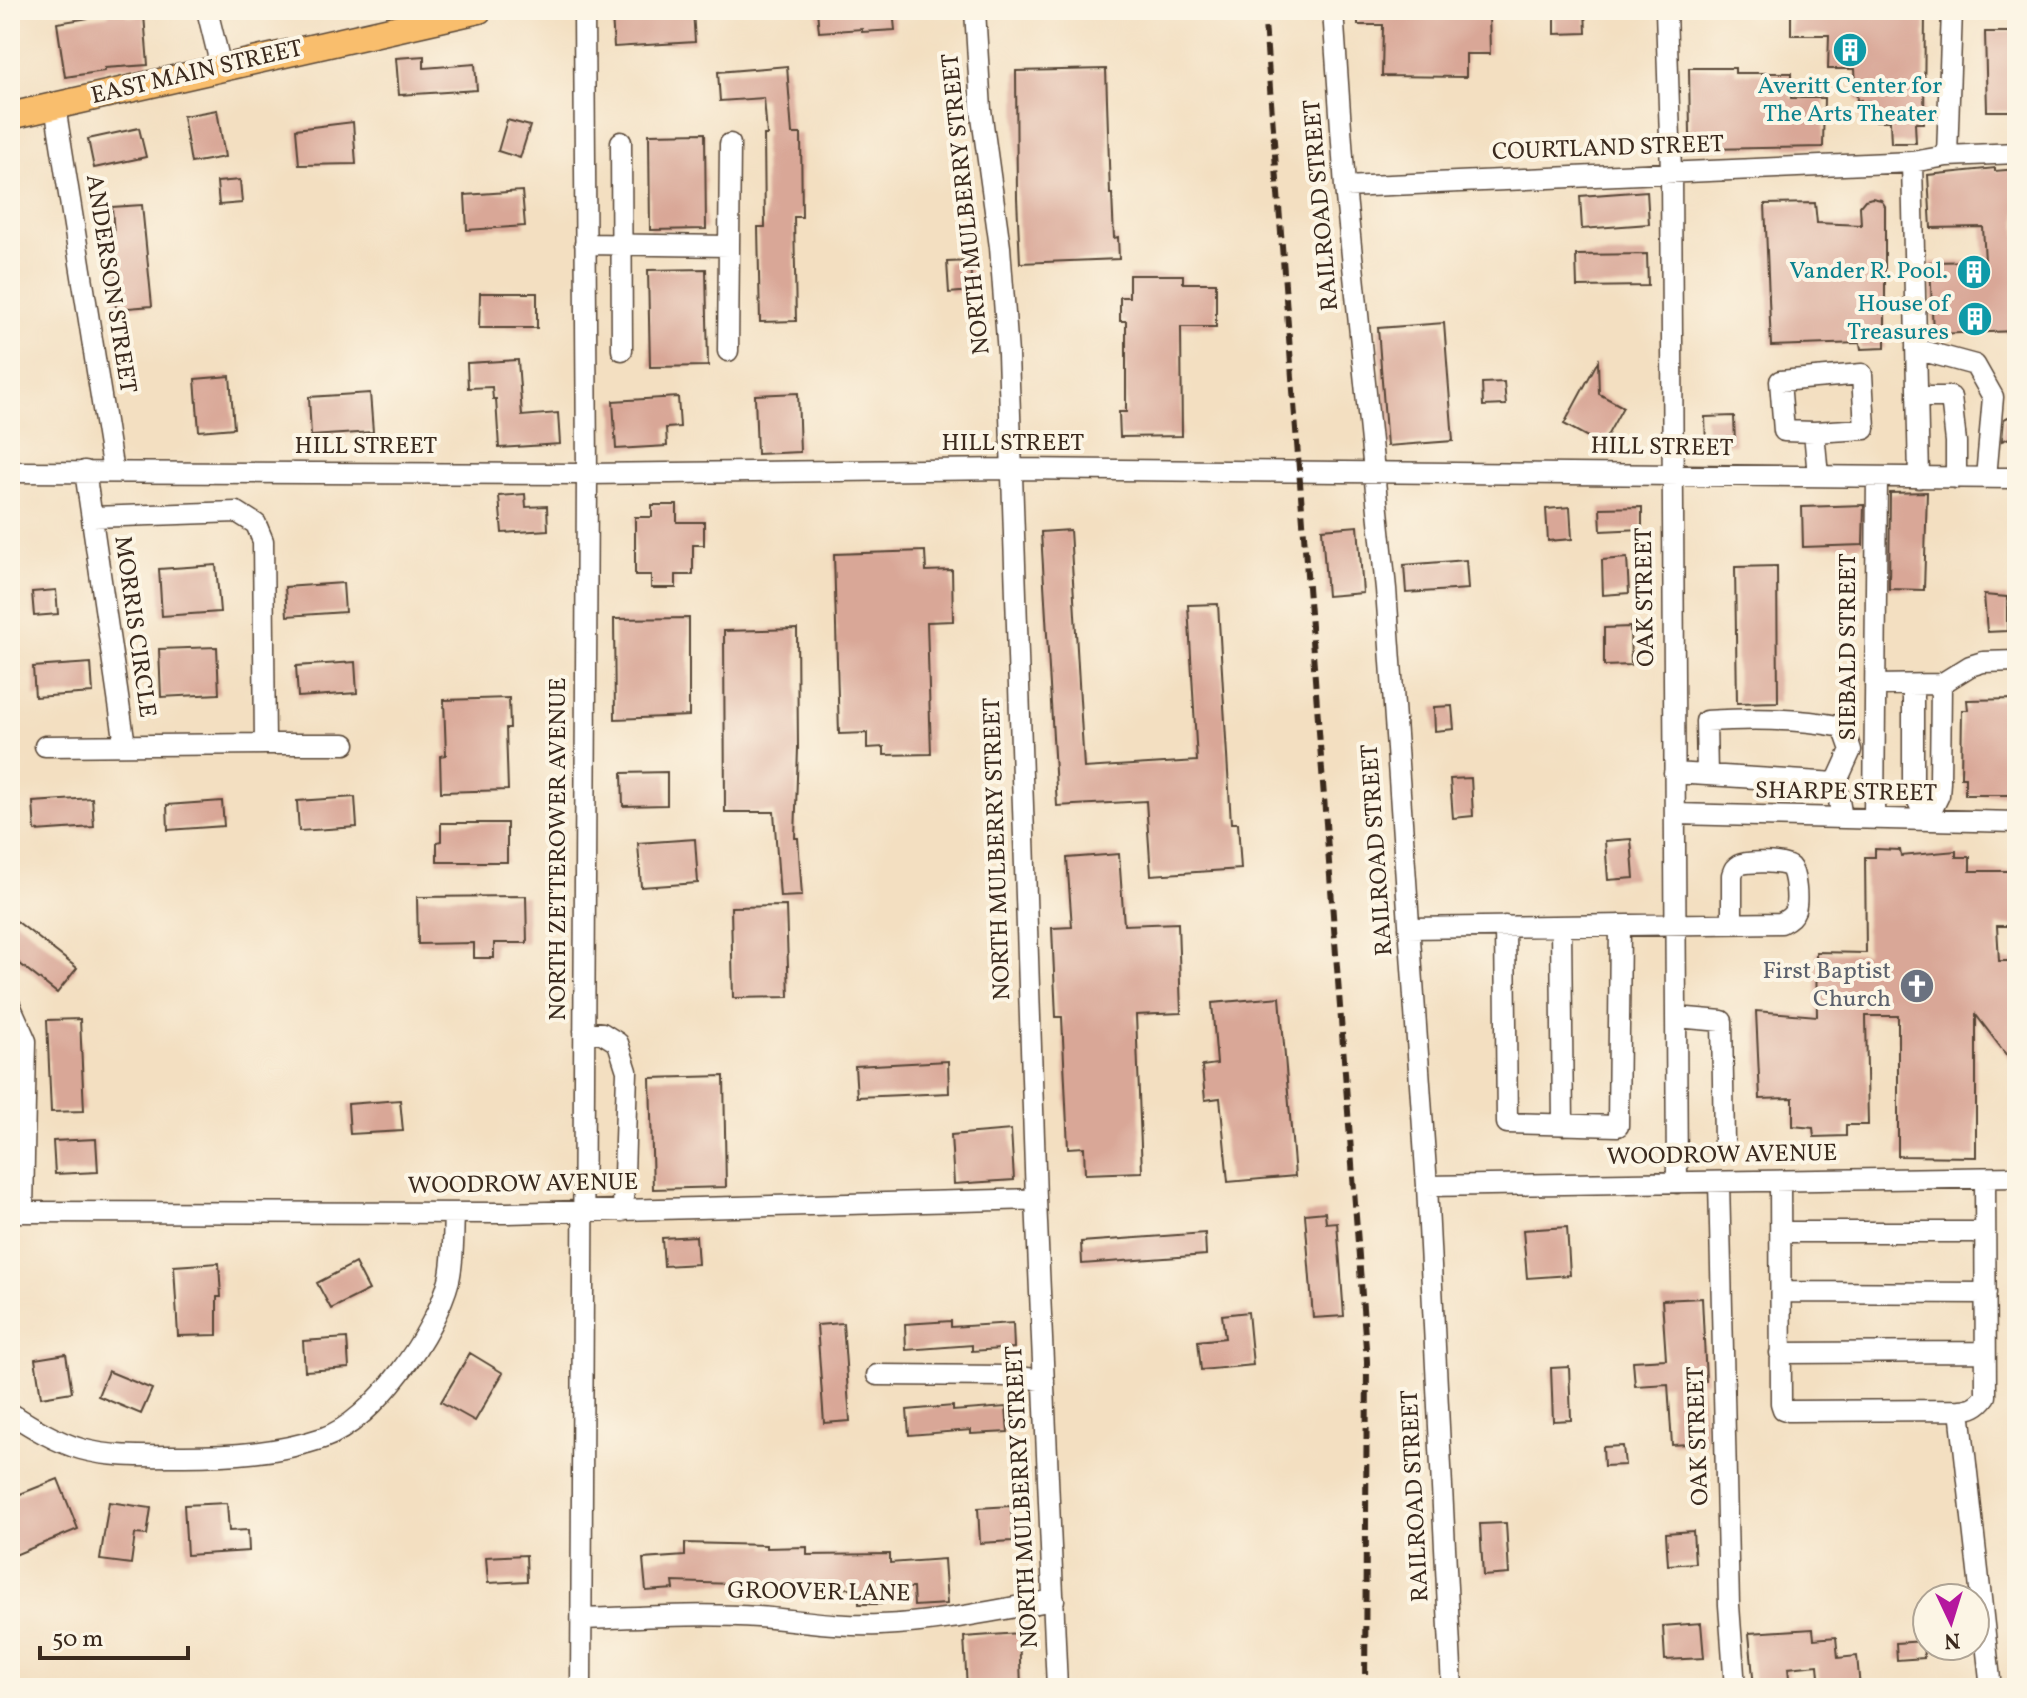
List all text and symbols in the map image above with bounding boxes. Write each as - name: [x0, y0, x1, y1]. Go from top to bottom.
- building icon: Averitt Center for The Arts Theater: [1831, 31, 1869, 69]
- street label: EAST MAIN STREET: [88, 32, 306, 114]
- street label: NORTH MULBERRY STREET: [934, 51, 1000, 357]
- place label: Averitt Center for The Arts Theater: [1758, 70, 1942, 132]
- street label: RAILROAD STREET: [1296, 98, 1348, 312]
- street label: COURTLAND STREET: [1491, 128, 1725, 170]
- street label: ANDERSON STREET: [76, 172, 144, 396]
- building icon: Vander R. Pool.: [1955, 253, 1993, 291]
- place label: Vander R. Pool.: [1789, 255, 1948, 289]
- place label: House of Treasures: [1847, 288, 1952, 350]
- building icon: House of Treasures: [1956, 300, 1994, 338]
- street label: HILL STREET: [942, 427, 1084, 461]
- street label: HILL STREET: [295, 430, 437, 464]
- street label: HILL STREET: [1590, 430, 1734, 466]
- street label: OAK STREET: [1628, 527, 1664, 667]
- street label: MORRIS CIRCLE: [104, 534, 164, 720]
- street label: SIEBALD STREET: [1832, 553, 1866, 741]
- street label: NORTH ZETTEROWER AVENUE: [542, 677, 576, 1021]
- street label: NORTH MULBERRY STREET: [976, 697, 1020, 1001]
- street label: RAILROAD STREET: [1354, 743, 1402, 957]
- street label: SHARPE STREET: [1755, 774, 1937, 812]
- place label: First Baptist Church: [1762, 955, 1891, 1017]
- church icon: First Baptist Church: [1898, 967, 1936, 1005]
- street label: WOODROW AVENUE: [1606, 1137, 1838, 1175]
- street label: WOODROW AVENUE: [407, 1166, 639, 1204]
- street label: NORTH MULBERRY STREET: [998, 1345, 1048, 1649]
- street label: OAK STREET: [1680, 1366, 1718, 1506]
- street label: RAILROAD STREET: [1393, 1389, 1439, 1603]
- street label: GROOVER LANE: [727, 1574, 911, 1612]
- north arrow: [1911, 1582, 1991, 1662]
- scale bar: [40, 1610, 188, 1660]
- text: 50 m: [52, 1623, 104, 1657]
- text: N: [1943, 1623, 1961, 1655]

